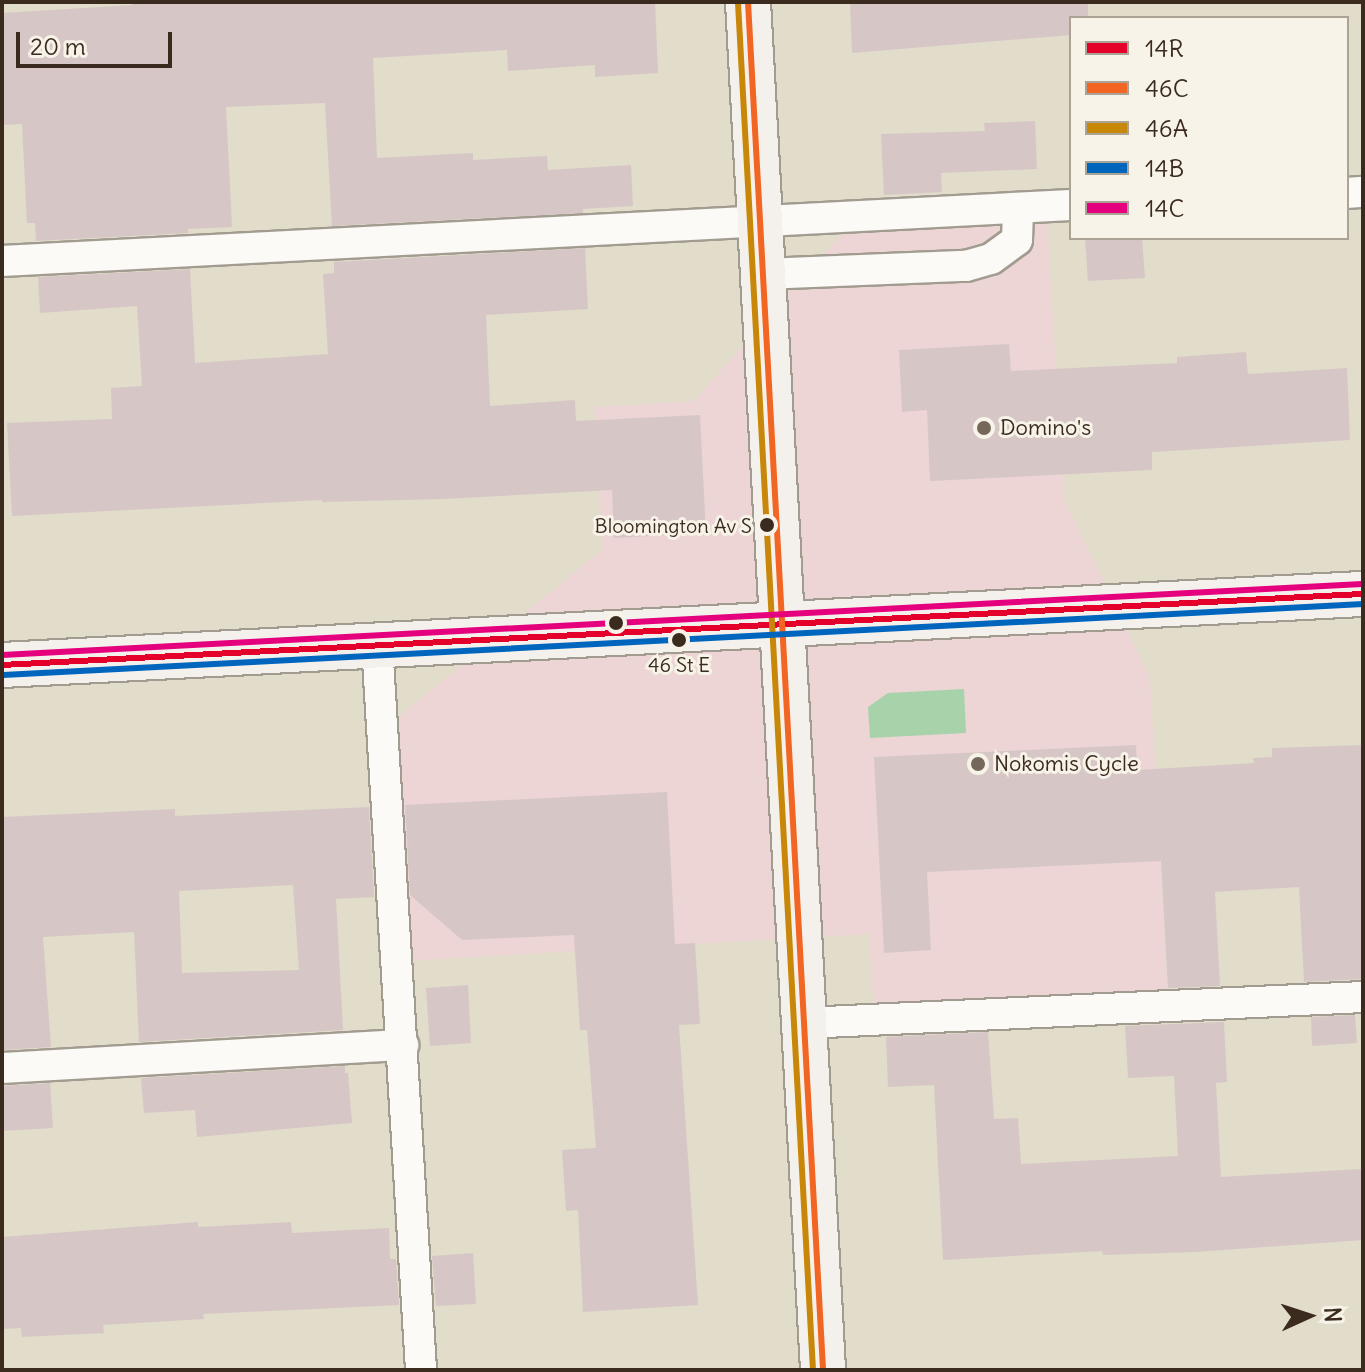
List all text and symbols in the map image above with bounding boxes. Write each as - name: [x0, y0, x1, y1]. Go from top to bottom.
- scale bar: [20, 16, 176, 66]
- legend: [1069, 16, 1349, 240]
- text: 20 m: [30, 31, 86, 61]
- text: 14R: [1145, 33, 1184, 63]
- text: 46C: [1145, 73, 1189, 103]
- text: 46A: [1145, 113, 1188, 143]
- text: 14B: [1145, 153, 1184, 183]
- text: 14C: [1145, 193, 1184, 223]
- place label: Domino's: [1000, 415, 1091, 441]
- marker: Domino's: [975, 419, 993, 437]
- place label: Bloomington Av S: [595, 513, 752, 537]
- marker: Bloomington Av S: [759, 517, 775, 533]
- unlabelled marker: [608, 615, 624, 631]
- marker: 46 St E: [671, 632, 687, 648]
- place label: 46 St E: [648, 652, 710, 676]
- place label: Nokomis Cycle: [994, 751, 1139, 777]
- marker: Nokomis Cycle: [969, 755, 987, 773]
- north arrow: [1269, 1276, 1349, 1356]
- text: N: [1319, 1306, 1347, 1323]

